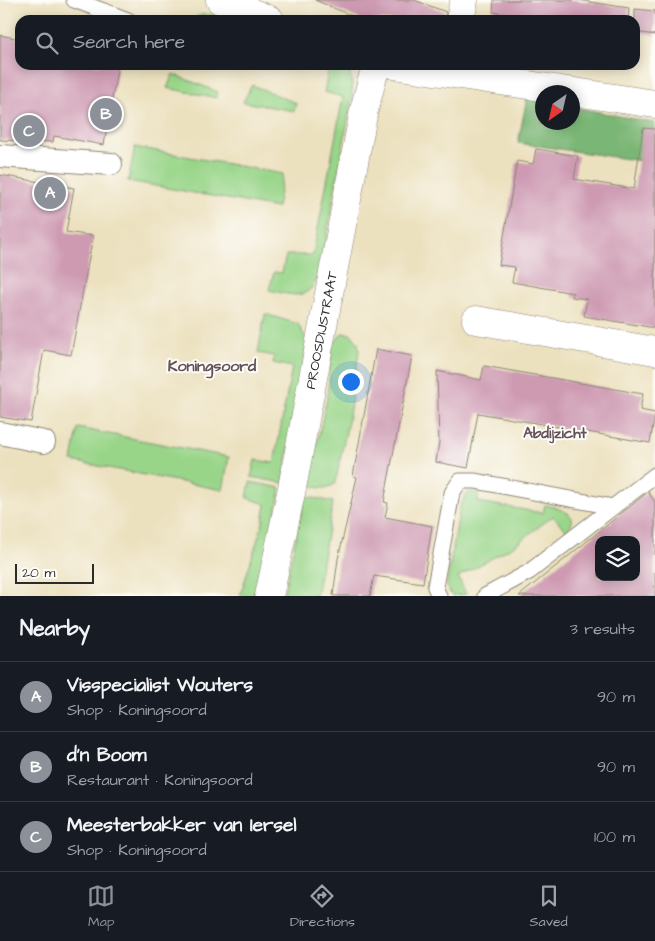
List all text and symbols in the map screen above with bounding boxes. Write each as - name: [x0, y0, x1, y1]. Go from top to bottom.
- search box: [15, 15, 640, 70]
- icon: search: [33, 29, 61, 57]
- text: Search here: [73, 29, 185, 56]
- north arrow: [535, 85, 580, 130]
- pin: B: [90, 95, 122, 133]
- pin: C: [13, 112, 45, 150]
- pin: A: [34, 174, 66, 212]
- street label: PROOSDIJSTRAAT: [301, 269, 343, 391]
- district label: Koningsoord: [168, 355, 257, 379]
- your location: [338, 369, 364, 395]
- district label: Abdijzicht: [523, 423, 588, 444]
- map controls: [595, 536, 640, 581]
- button: layers: [595, 536, 640, 581]
- scale bar: [15, 561, 94, 584]
- text: 20 m: [22, 563, 55, 583]
- text: Nearby: [20, 614, 90, 643]
- text: 3 results: [570, 618, 635, 640]
- text: Visspecialist Wouters: [67, 672, 253, 699]
- text: A: [31, 686, 41, 708]
- text: 90 m: [597, 686, 635, 708]
- text: Shop · Koningsoord: [67, 699, 207, 721]
- text: d'n Boom: [67, 742, 147, 769]
- text: B: [30, 756, 42, 778]
- text: 90 m: [597, 756, 635, 778]
- text: Restaurant · Koningsoord: [67, 769, 253, 791]
- text: Meesterbakker van Iersel: [67, 812, 296, 839]
- text: C: [30, 826, 42, 848]
- text: 100 m: [594, 826, 635, 848]
- text: Shop · Koningsoord: [67, 839, 207, 861]
- tab: Map: [87, 882, 115, 932]
- tab: Directions: [290, 882, 355, 932]
- tab: Saved: [530, 882, 568, 932]

